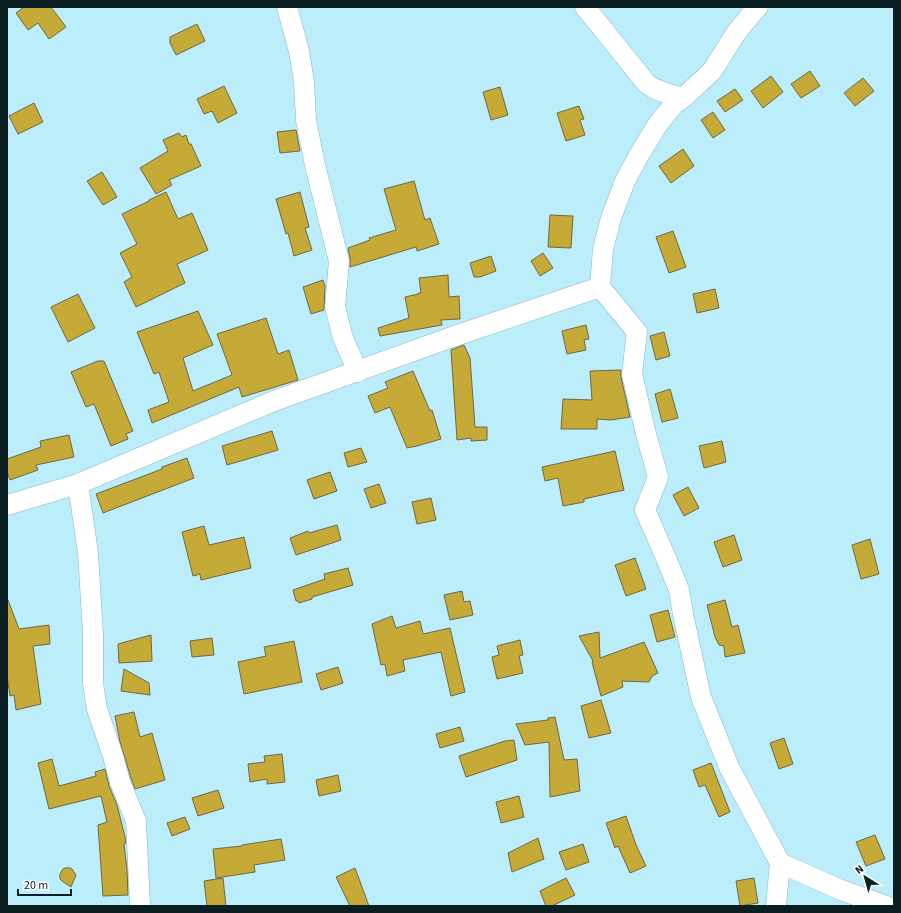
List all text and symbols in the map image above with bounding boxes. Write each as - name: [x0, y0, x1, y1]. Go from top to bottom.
- north arrow: [845, 857, 885, 897]
- text: N: [852, 861, 867, 878]
- scale bar: [18, 871, 71, 897]
- text: 20 m: [24, 877, 48, 894]

